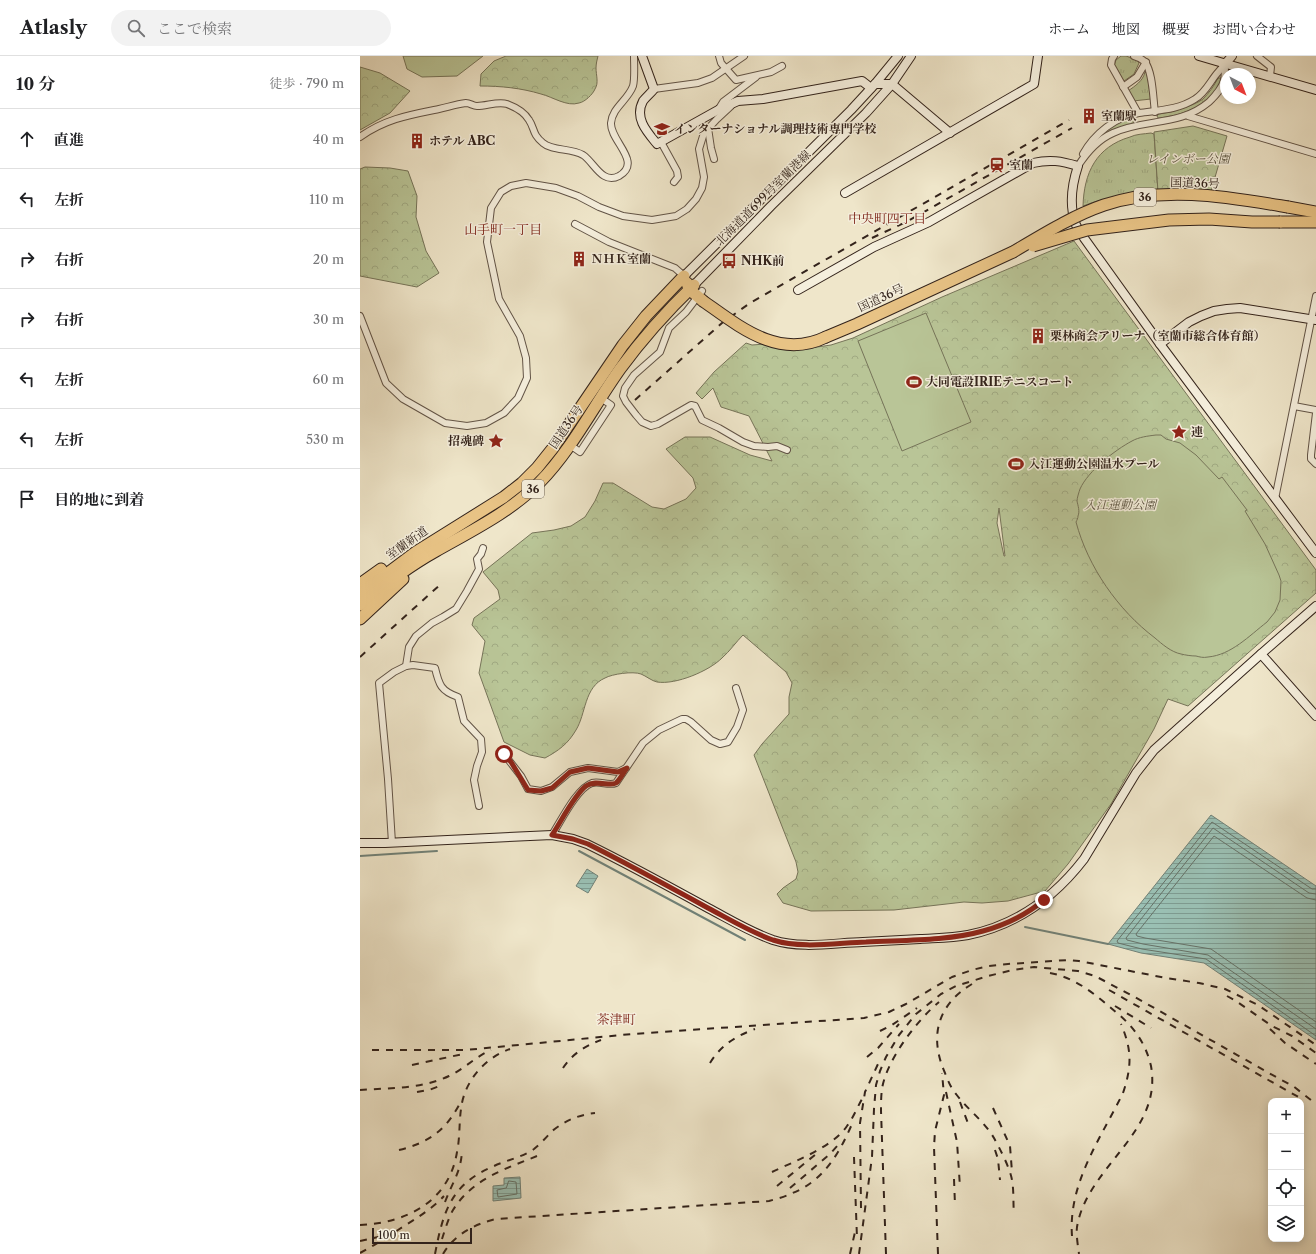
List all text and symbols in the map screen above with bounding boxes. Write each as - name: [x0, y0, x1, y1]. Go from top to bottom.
- search box: [111, 10, 391, 46]
- text: Atlasly: [20, 16, 87, 39]
- icon: search: [125, 17, 147, 39]
- text: ここで検索: [157, 19, 232, 38]
- text: ホーム: [1048, 20, 1090, 38]
- text: 地図: [1112, 20, 1140, 38]
- text: 概要: [1162, 20, 1190, 38]
- text: お問い合わせ: [1212, 20, 1296, 38]
- north arrow: [1220, 68, 1256, 104]
- text: 10 分: [16, 74, 56, 94]
- text: 徒歩 · 790 m: [270, 75, 344, 91]
- building icon: 室蘭駅: [1080, 107, 1098, 125]
- place label: 室蘭駅: [1101, 108, 1137, 123]
- school or university icon: インターナショナル調理技術専門学校: [653, 120, 671, 138]
- place label: インターナショナル調理技術専門学校: [674, 121, 876, 136]
- icon: ahead: [16, 128, 38, 150]
- text: 直進: [54, 130, 84, 149]
- text: 40 m: [313, 131, 344, 147]
- building icon: ホテル ABC: [408, 132, 426, 150]
- place label: ホテル ABC: [429, 133, 495, 148]
- street label: 北海道道699号室蘭港線: [712, 147, 814, 249]
- park label: レインボー公園: [1146, 151, 1232, 166]
- station icon: 室蘭: [988, 156, 1006, 174]
- place label: 室蘭: [1009, 157, 1033, 172]
- street label: 国道36号: [1170, 174, 1220, 191]
- icon: left: [16, 188, 38, 210]
- road number: 36: [1134, 188, 1156, 206]
- text: 左折: [54, 190, 84, 209]
- text: 110 m: [309, 191, 344, 207]
- district label: 中央町四丁目: [848, 210, 926, 226]
- district label: 山手町一丁目: [464, 221, 542, 237]
- icon: right: [16, 248, 38, 270]
- text: 右折: [54, 250, 84, 269]
- building icon: ＮＨＫ室蘭: [570, 250, 588, 268]
- text: 20 m: [313, 251, 344, 267]
- place label: ＮＨＫ室蘭: [591, 251, 651, 266]
- bus stop icon: NHK前: [720, 252, 738, 270]
- place label: NHK前: [741, 253, 784, 268]
- street label: 国道36号: [855, 280, 906, 315]
- icon: right: [16, 308, 38, 330]
- text: 右折: [54, 310, 84, 329]
- text: 30 m: [313, 311, 344, 327]
- building icon: 栗林商会アリーナ（室蘭市総合体育館）: [1029, 327, 1047, 345]
- place label: 栗林商会アリーナ（室蘭市総合体育館）: [1050, 328, 1266, 343]
- icon: left: [16, 368, 38, 390]
- text: 左折: [54, 370, 84, 389]
- text: 60 m: [313, 371, 344, 387]
- sports icon: 大同電設IRIEテニスコート: [905, 373, 923, 391]
- place label: 大同電設IRIEテニスコート: [926, 374, 1074, 389]
- street label: 国道36号: [545, 402, 586, 451]
- place icon: 連: [1170, 423, 1188, 441]
- place label: 連: [1191, 424, 1203, 439]
- icon: left: [16, 428, 38, 450]
- text: 左折: [54, 430, 84, 449]
- text: 530 m: [306, 431, 344, 447]
- place icon: 招魂碑: [487, 432, 505, 450]
- place label: 招魂碑: [448, 433, 484, 448]
- sports icon: 入江運動公園温水プール: [1007, 455, 1025, 473]
- place label: 入江運動公園温水プール: [1028, 456, 1159, 471]
- road number: 36: [522, 480, 544, 498]
- icon: arrive: [16, 488, 38, 510]
- text: 目的地に到着: [54, 490, 144, 509]
- park label: 入江運動公園: [1084, 497, 1158, 512]
- street label: 室蘭新道: [383, 523, 431, 563]
- route start: [495, 745, 513, 763]
- route end: [1035, 891, 1053, 909]
- district label: 茶津町: [596, 1011, 636, 1027]
- map controls: [1268, 1098, 1304, 1242]
- button: +: [1268, 1098, 1304, 1134]
- button: −: [1268, 1134, 1304, 1170]
- button: locate: [1268, 1170, 1304, 1206]
- button: layers: [1268, 1206, 1304, 1242]
- scale bar: [372, 1226, 472, 1245]
- text: 100 m: [378, 1228, 410, 1242]

